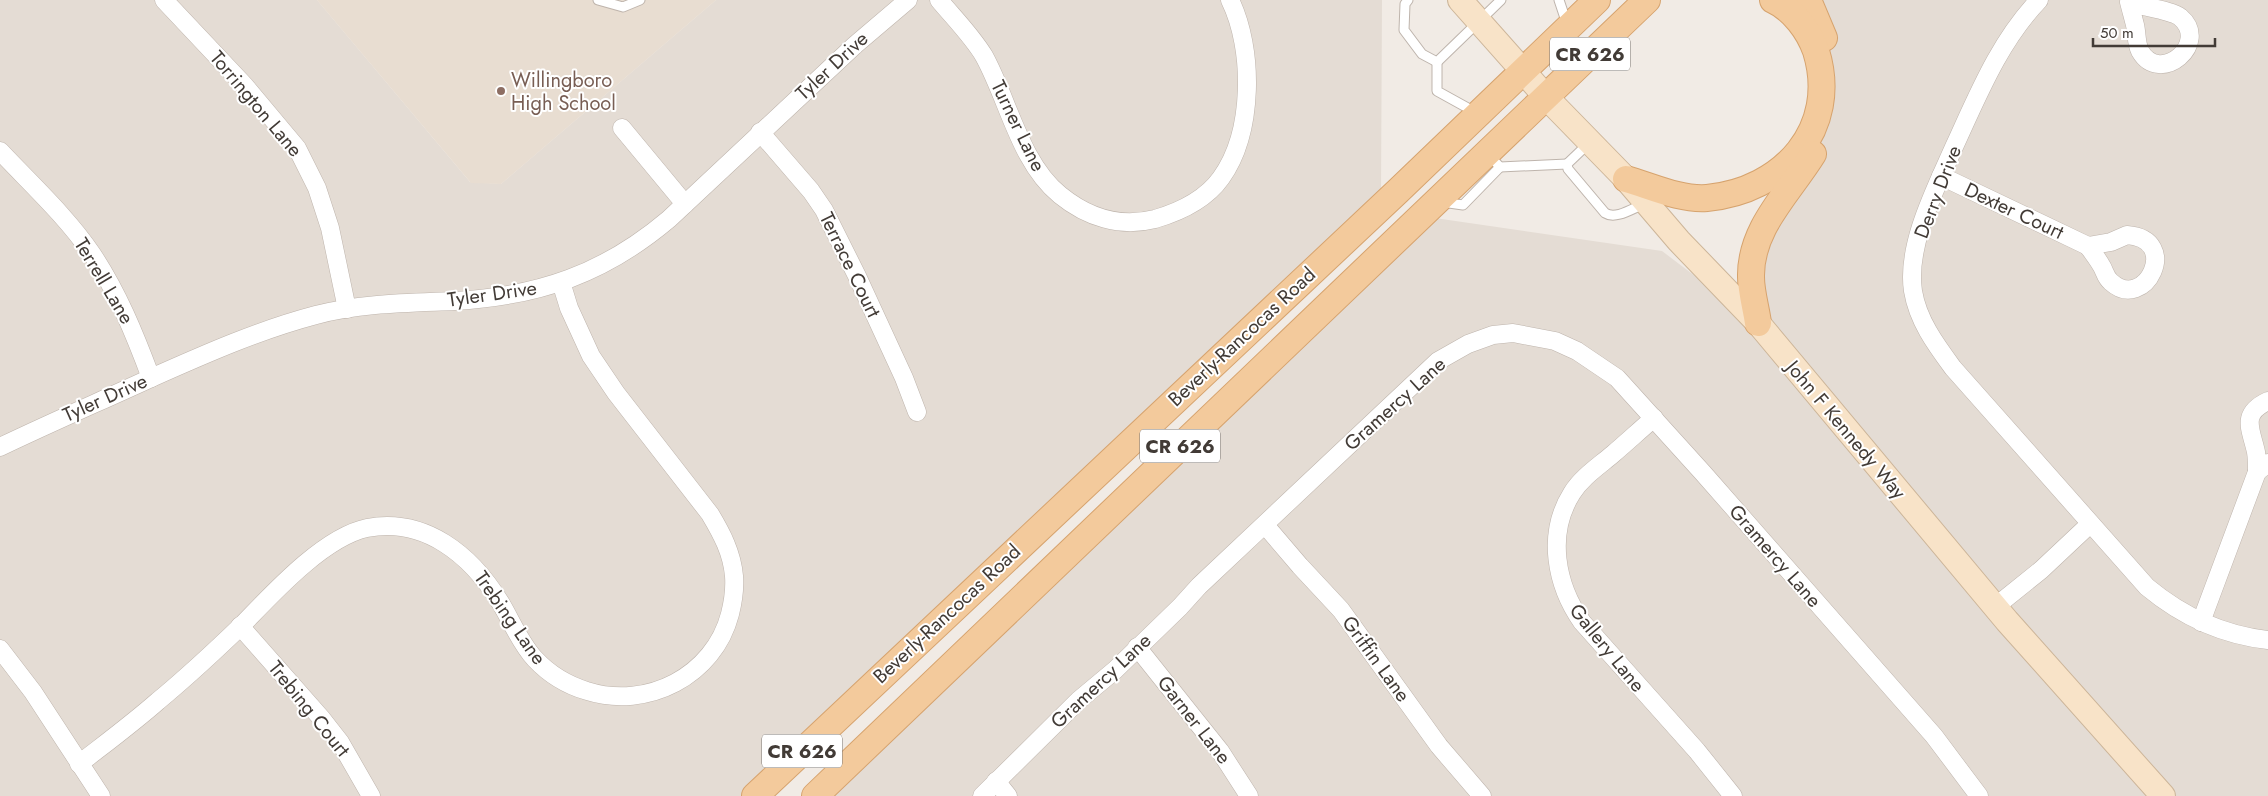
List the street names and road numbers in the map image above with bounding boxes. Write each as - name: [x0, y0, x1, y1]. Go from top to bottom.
- street label: Tyler Drive: [789, 25, 875, 107]
- road number: CR 626: [1550, 38, 1630, 70]
- street label: Torrington Lane: [203, 45, 309, 163]
- street label: Turner Lane: [983, 76, 1053, 176]
- street label: Derry Drive: [1907, 141, 1969, 243]
- street label: Dexter Court: [1959, 175, 2069, 247]
- street label: Terrace Court: [812, 208, 888, 323]
- street label: Terrell Lane: [67, 232, 141, 330]
- street label: Beverly-Rancocas Road: [1162, 261, 1322, 413]
- street label: Tyler Drive: [446, 273, 538, 315]
- street label: Gramercy Lane: [1338, 350, 1452, 458]
- street label: John F Kennedy Way: [1777, 352, 1913, 506]
- street label: Tyler Drive: [58, 367, 152, 429]
- road number: CR 626: [1140, 430, 1220, 462]
- street label: Gramercy Lane: [1722, 498, 1828, 614]
- street label: Beverly-Rancocas Road: [867, 538, 1027, 690]
- street label: Trebing Lane: [467, 565, 553, 671]
- street label: Gallery Lane: [1562, 598, 1652, 698]
- street label: Griffin Lane: [1335, 610, 1417, 708]
- street label: Gramercy Lane: [1044, 627, 1158, 735]
- street label: Trebing Court: [261, 655, 357, 763]
- street label: Garner Lane: [1150, 670, 1238, 770]
- road number: CR 626: [762, 734, 842, 768]

